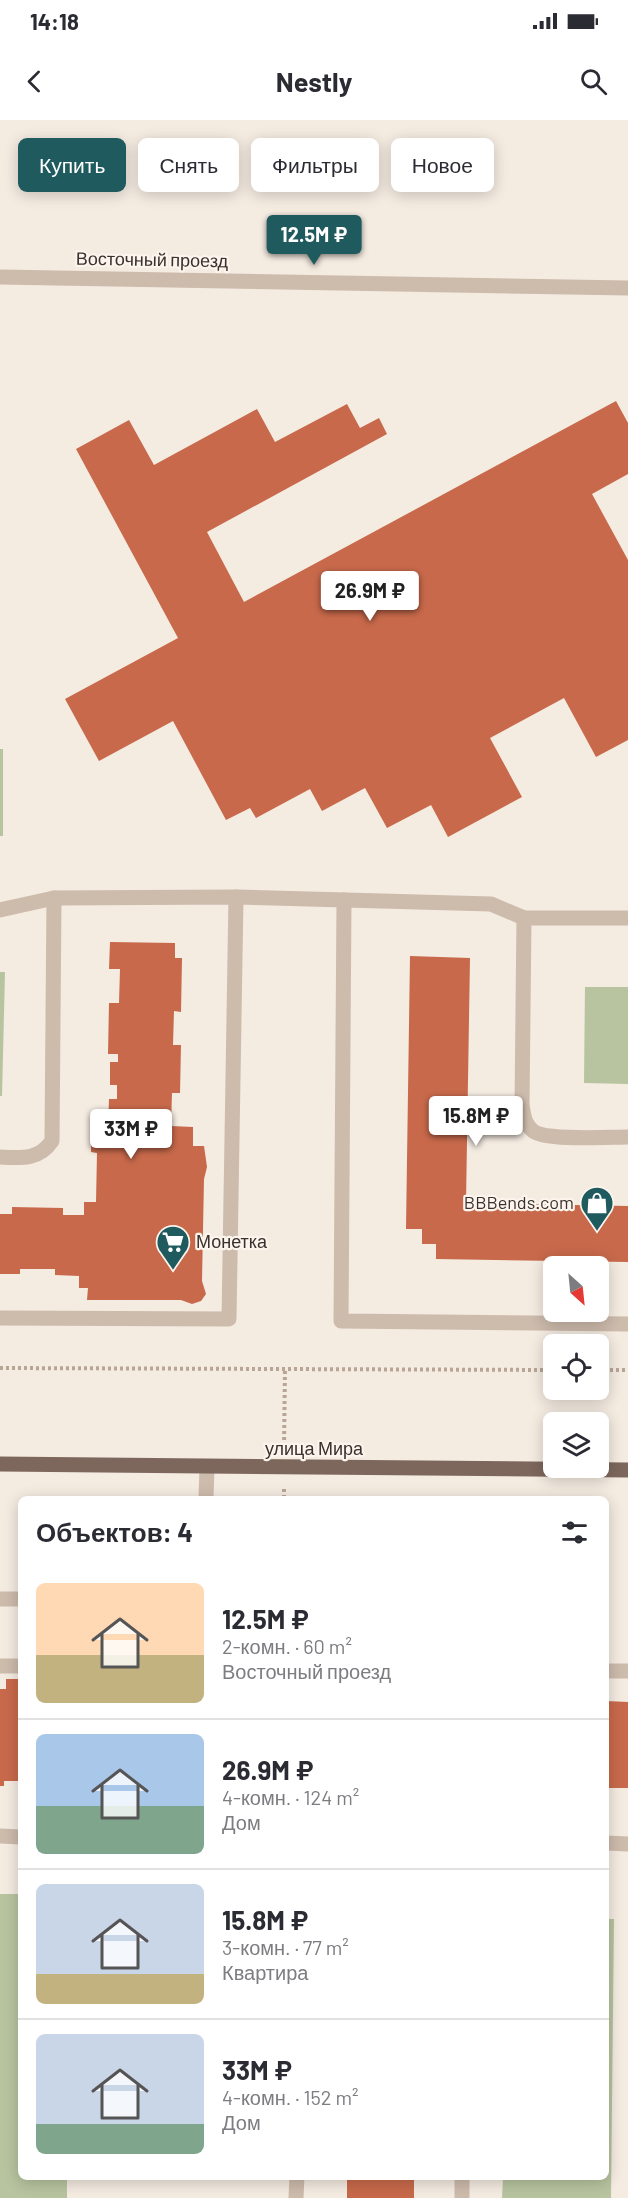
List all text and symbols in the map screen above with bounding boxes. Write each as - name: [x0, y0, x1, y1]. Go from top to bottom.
- text: 14:18: [30, 8, 79, 34]
- icon: back: [18, 65, 51, 98]
- text: Nestly: [276, 65, 352, 97]
- icon: search: [577, 65, 610, 98]
- chip: Купить: [18, 138, 126, 192]
- chip: Снять: [138, 138, 239, 192]
- chip: Фильтры: [251, 138, 379, 192]
- chip: Новое: [391, 138, 494, 192]
- pin: 12.5M ₽: [259, 215, 369, 266]
- text: 12.5M ₽: [281, 222, 347, 246]
- street label: Восточный проезд: [76, 247, 229, 271]
- pin: 26.9M ₽: [315, 571, 425, 622]
- text: 26.9M ₽: [335, 578, 405, 602]
- pin: 15.8M ₽: [421, 1096, 531, 1147]
- text: 15.8M ₽: [443, 1103, 509, 1127]
- pin: 33M ₽: [89, 1109, 173, 1160]
- text: 33M ₽: [104, 1116, 158, 1140]
- shop icon: BBBends.com: [579, 1185, 615, 1232]
- place label: BBBends.com: [464, 1191, 574, 1213]
- supermarket icon: Монетка: [155, 1224, 191, 1271]
- place label: Монетка: [196, 1230, 268, 1252]
- north arrow: [543, 1256, 609, 1322]
- map controls: [543, 1256, 609, 1478]
- button: locate: [543, 1334, 609, 1400]
- button: layers: [543, 1412, 609, 1478]
- street label: улица Мира: [265, 1437, 364, 1459]
- text: Объектов: 4: [36, 1516, 193, 1547]
- icon: filters: [558, 1516, 591, 1549]
- text: 12.5M ₽: [222, 1603, 309, 1634]
- icon: home: [84, 1607, 156, 1679]
- text: 2-комн. · 60 m²: [222, 1634, 352, 1658]
- text: Восточный проезд: [222, 1659, 391, 1683]
- text: 26.9M ₽: [222, 1754, 313, 1785]
- icon: home: [84, 1758, 156, 1830]
- text: 4-комн. · 124 m²: [222, 1785, 359, 1809]
- text: Дом: [222, 1810, 261, 1834]
- text: 15.8M ₽: [222, 1904, 308, 1935]
- icon: home: [84, 1908, 156, 1980]
- text: 3-комн. · 77 m²: [222, 1935, 349, 1959]
- text: Квартира: [222, 1960, 308, 1984]
- text: 33M ₽: [222, 2054, 292, 2085]
- icon: home: [84, 2058, 156, 2130]
- text: 4-комн. · 152 m²: [222, 2085, 359, 2109]
- text: Дом: [222, 2110, 261, 2134]

